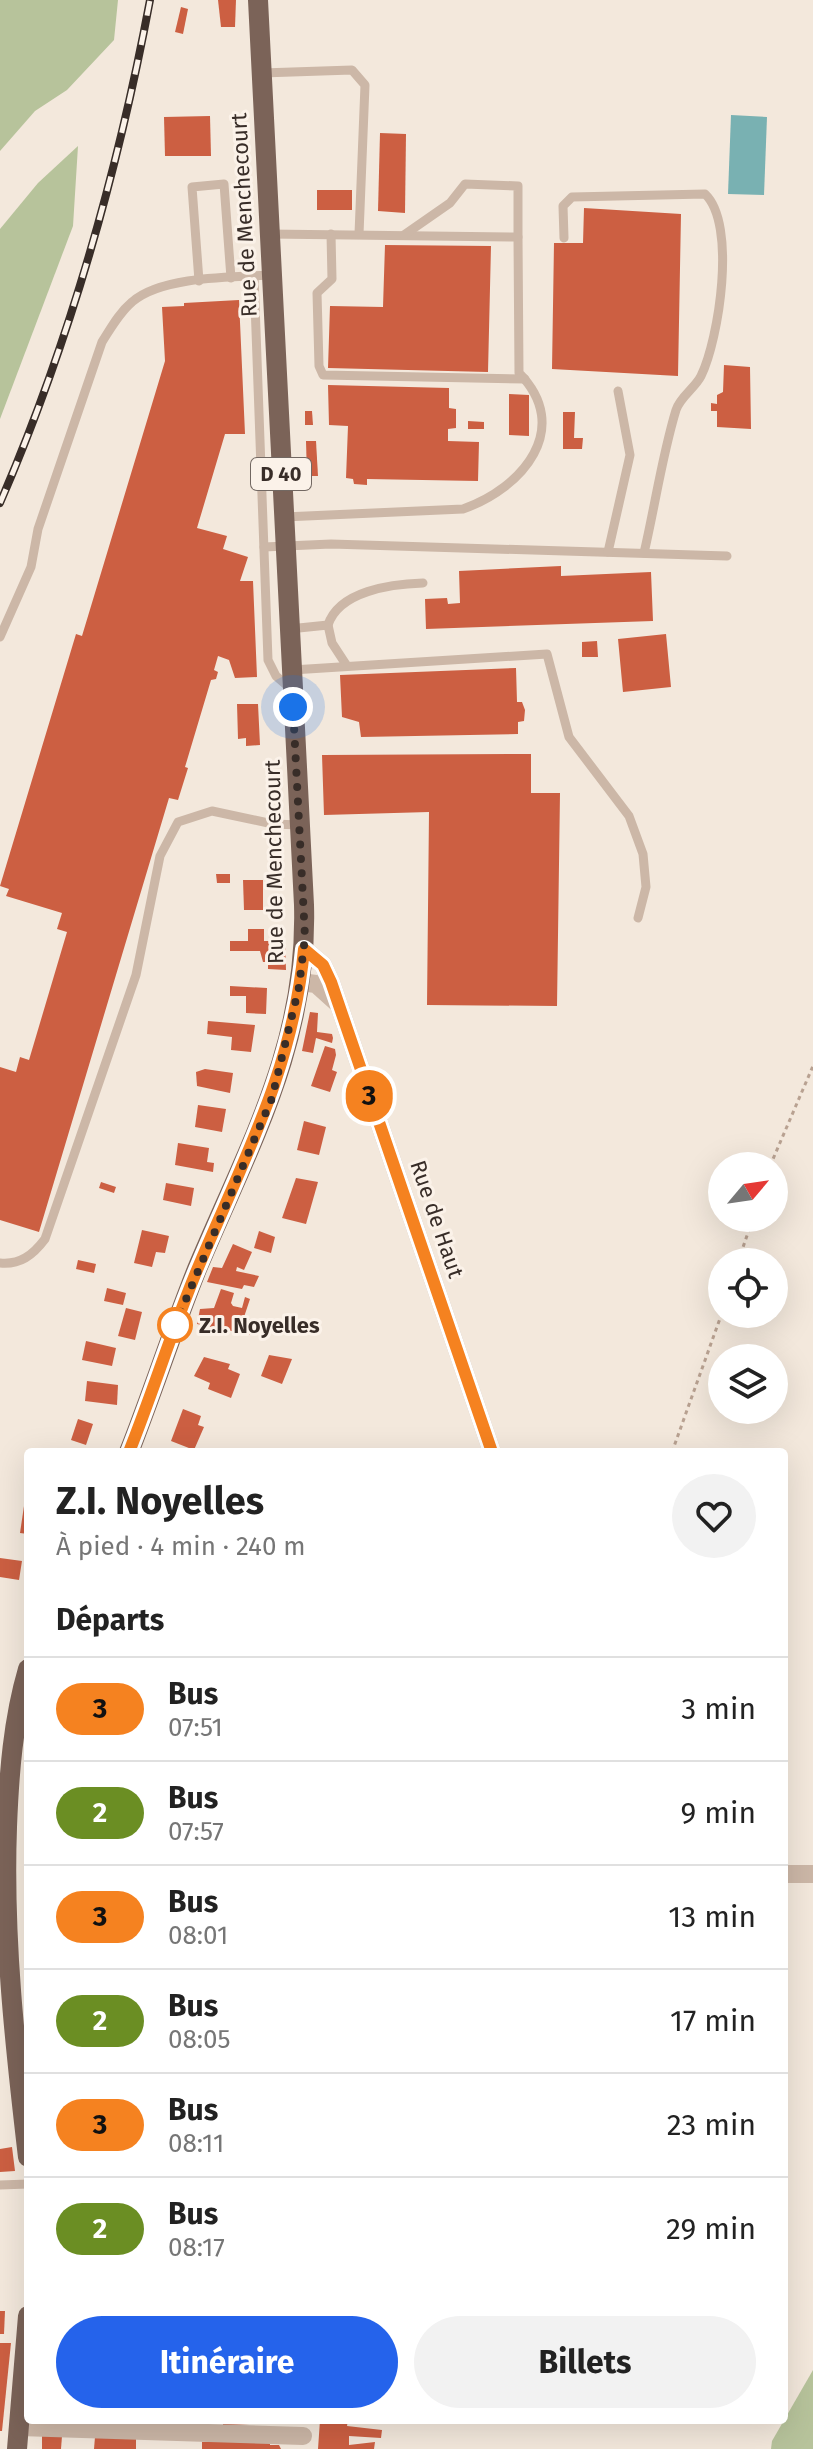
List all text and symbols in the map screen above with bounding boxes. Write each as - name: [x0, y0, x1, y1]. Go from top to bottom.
- street label: Rue de Menchecourt: [225, 112, 263, 318]
- road number: D 40: [251, 458, 311, 490]
- your location: [273, 687, 313, 727]
- street label: Rue de Menchecourt: [259, 759, 289, 964]
- line badge: 3: [343, 1070, 395, 1122]
- text: 3: [362, 1079, 376, 1112]
- north arrow: [708, 1152, 788, 1232]
- map controls: [708, 1152, 788, 1424]
- street label: Rue de Haut: [404, 1157, 470, 1281]
- button: locate: [708, 1248, 788, 1328]
- marker: Z.I. Noyelles: [158, 1308, 192, 1342]
- place label: Z.I. Noyelles: [199, 1312, 320, 1339]
- button: layers: [708, 1344, 788, 1424]
- button: heart: [672, 1474, 756, 1558]
- text: Z.I. Noyelles: [56, 1478, 264, 1524]
- text: À pied · 4 min · 240 m: [56, 1531, 306, 1562]
- text: Départs: [56, 1602, 164, 1638]
- text: Bus: [168, 1676, 218, 1712]
- text: 3 min: [681, 1691, 756, 1727]
- text: 3: [93, 1692, 107, 1725]
- text: 07:51: [168, 1712, 223, 1743]
- text: Bus: [168, 1780, 218, 1816]
- text: 9 min: [681, 1795, 756, 1831]
- text: 2: [93, 1796, 107, 1829]
- text: 07:57: [168, 1816, 224, 1847]
- text: Bus: [168, 1884, 218, 1920]
- text: 13 min: [668, 1899, 756, 1935]
- text: 3: [93, 1900, 107, 1933]
- text: 08:01: [168, 1920, 228, 1951]
- text: Bus: [168, 1988, 218, 2024]
- text: 17 min: [670, 2003, 756, 2039]
- text: 2: [93, 2004, 107, 2037]
- text: 08:05: [168, 2024, 231, 2055]
- text: Bus: [168, 2092, 218, 2128]
- text: 23 min: [667, 2107, 756, 2143]
- text: 3: [93, 2108, 107, 2141]
- text: 08:11: [168, 2128, 224, 2159]
- text: Bus: [168, 2196, 218, 2232]
- text: 29 min: [666, 2211, 756, 2247]
- text: 2: [93, 2212, 107, 2245]
- text: 08:17: [168, 2232, 225, 2263]
- button: Itinéraire: [56, 2316, 398, 2408]
- button: Billets: [414, 2316, 756, 2408]

